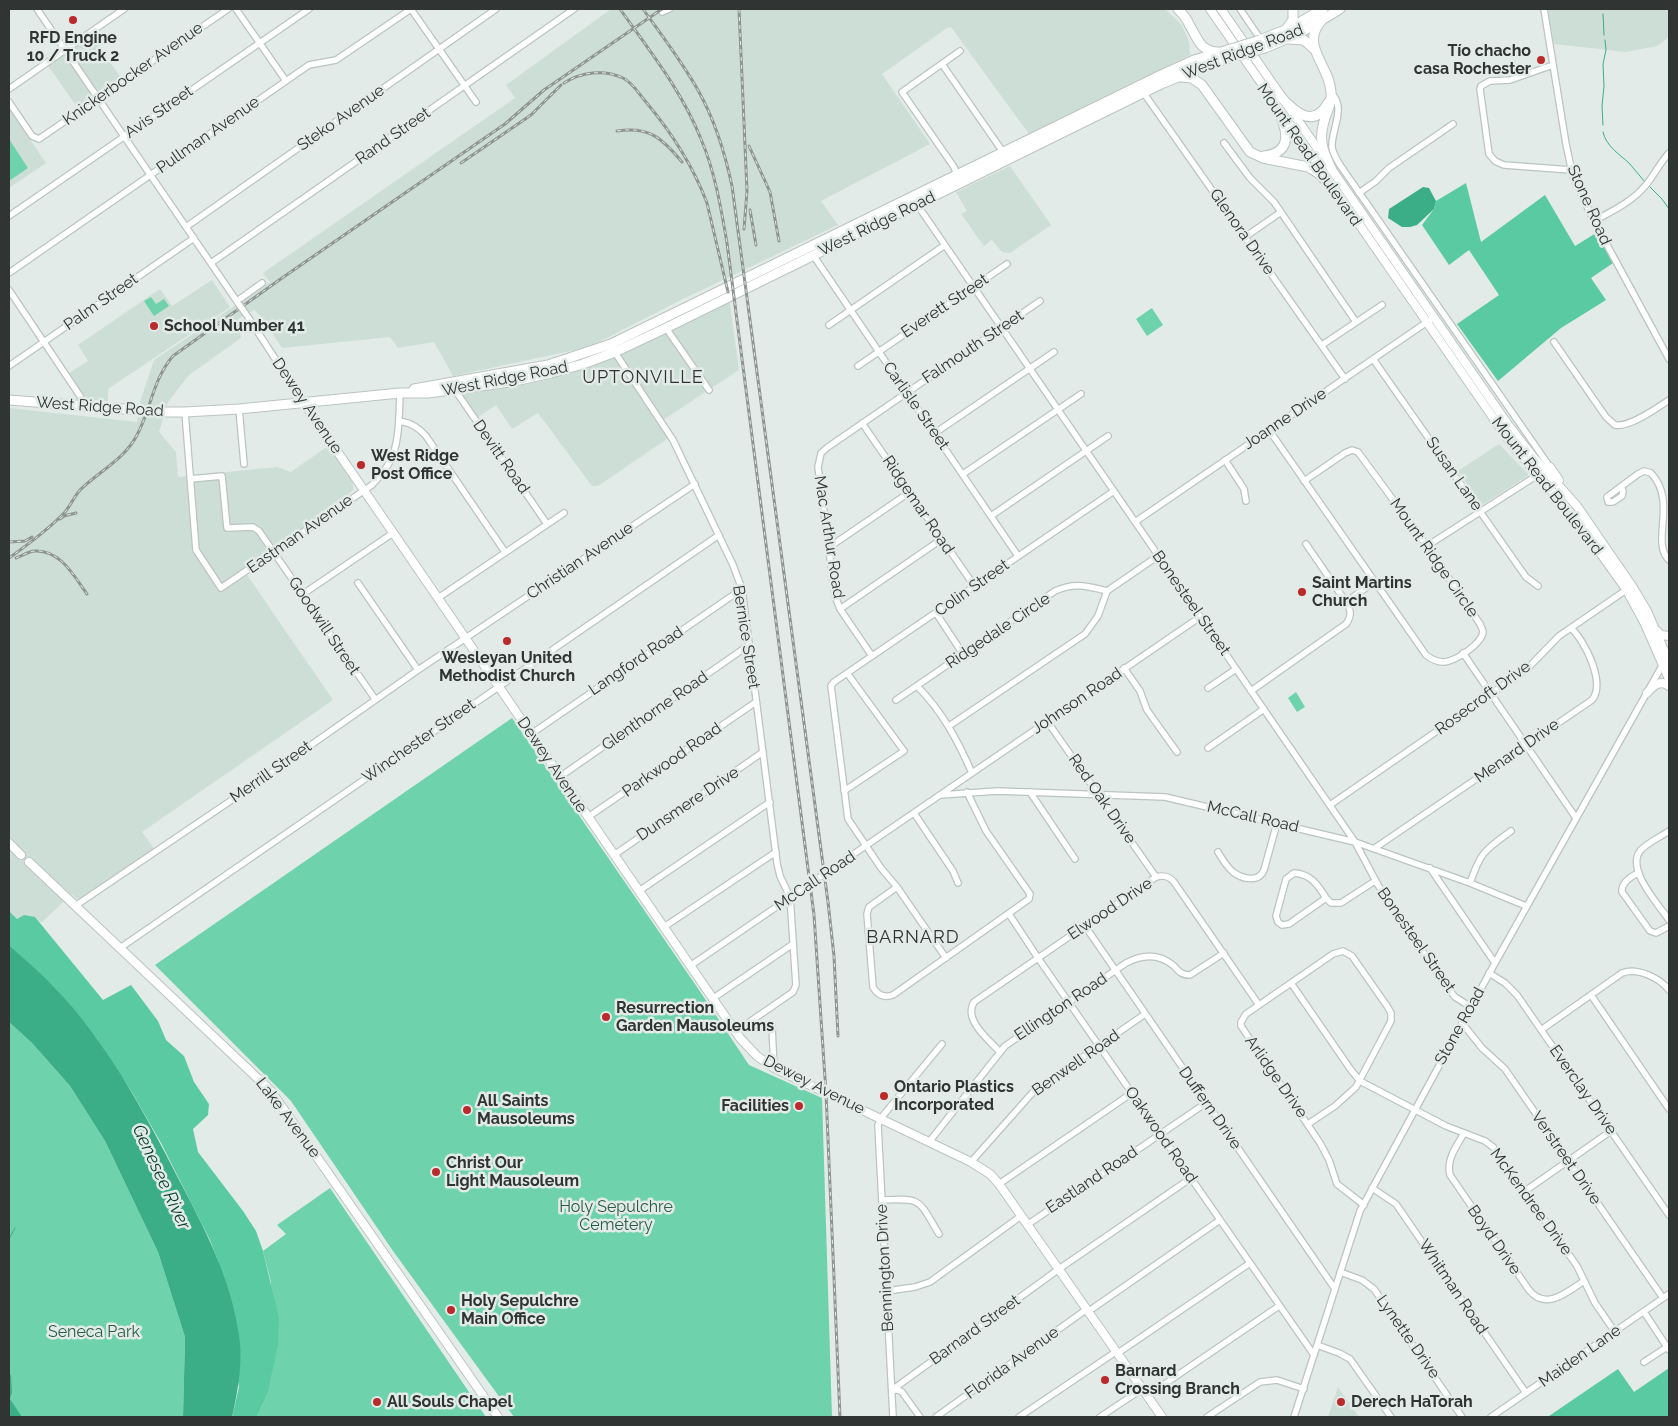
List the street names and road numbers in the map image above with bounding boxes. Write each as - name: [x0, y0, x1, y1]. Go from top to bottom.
- street label: Knickerbocker Avenue: [59, 18, 207, 130]
- street label: West Ridge Road: [1180, 20, 1306, 84]
- street label: Mount Read Boulevard: [1253, 80, 1365, 230]
- street label: Steko Avenue: [294, 81, 388, 155]
- street label: Avis Street: [121, 82, 197, 142]
- street label: Pullman Avenue: [153, 92, 263, 178]
- street label: Rand Street: [352, 103, 434, 169]
- street label: Stone Road: [1563, 162, 1615, 248]
- street label: Glenora Drive: [1205, 185, 1279, 279]
- street label: West Ridge Road: [815, 187, 939, 261]
- street label: Palm Street: [60, 269, 142, 335]
- street label: Everett Street: [898, 270, 992, 342]
- street label: Falmouth Street: [919, 306, 1027, 388]
- street label: Dewey Avenue: [268, 354, 346, 458]
- street label: West Ridge Road: [440, 357, 570, 401]
- street label: Carlisle Street: [879, 358, 953, 454]
- street label: Joanne Drive: [1240, 384, 1330, 454]
- street label: West Ridge Road: [36, 393, 164, 421]
- street label: Mount Read Boulevard: [1487, 413, 1607, 559]
- street label: Devitt Road: [469, 416, 533, 498]
- street label: Susan Lane: [1422, 433, 1486, 515]
- street label: Ridgemar Road: [878, 452, 958, 558]
- street label: Mac Arthur Road: [810, 474, 848, 600]
- street label: Eastman Avenue: [244, 490, 356, 578]
- street label: Mount Ridge Circle: [1386, 495, 1482, 621]
- street label: Christian Avenue: [523, 518, 637, 604]
- street label: Bonesteel Street: [1148, 547, 1234, 659]
- street label: Colin Street: [931, 555, 1013, 621]
- street label: Goodwill Street: [284, 573, 364, 679]
- street label: Bernice Street: [728, 584, 764, 690]
- street label: Ridgedale Circle: [942, 589, 1054, 673]
- street label: Langford Road: [585, 622, 687, 700]
- street label: Rosecroft Drive: [1432, 657, 1534, 739]
- street label: Johnson Road: [1028, 664, 1126, 738]
- street label: Glenthorne Road: [598, 667, 712, 755]
- street label: Winchester Street: [359, 695, 479, 787]
- street label: Dewey Avenue: [513, 713, 591, 817]
- street label: Menard Drive: [1471, 715, 1563, 787]
- street label: Parkwood Road: [619, 719, 725, 801]
- street label: Merrill Street: [227, 737, 315, 807]
- street label: Red Oak Drive: [1064, 750, 1140, 848]
- street label: Dunsmere Drive: [633, 763, 743, 845]
- street label: McCall Road: [1205, 797, 1301, 837]
- street label: McCall Road: [771, 847, 859, 915]
- street label: Elwood Drive: [1064, 874, 1156, 944]
- street label: Bonesteel Street: [1373, 884, 1459, 996]
- street label: Ellington Road: [1011, 969, 1111, 1045]
- street label: Stone Road: [1431, 984, 1489, 1068]
- street label: Benwell Road: [1029, 1026, 1123, 1100]
- street label: Arlidge Drive: [1241, 1032, 1311, 1122]
- street label: Everclay Drive: [1545, 1042, 1621, 1138]
- street label: Dewey Avenue: [760, 1051, 868, 1119]
- street label: Duffern Drive: [1174, 1063, 1246, 1153]
- street label: Lake Avenue: [252, 1074, 324, 1162]
- street label: Oakwood Road: [1121, 1083, 1201, 1187]
- street label: Verstreet Drive: [1527, 1108, 1605, 1208]
- street label: Eastland Road: [1043, 1142, 1141, 1218]
- street label: McKendree Drive: [1486, 1145, 1576, 1259]
- street label: Boyd Drive: [1463, 1202, 1525, 1278]
- street label: Bennington Drive: [872, 1204, 898, 1332]
- street label: Whitman Road: [1414, 1236, 1492, 1338]
- street label: Barnard Street: [926, 1291, 1024, 1369]
- street label: Lynette Drive: [1372, 1292, 1444, 1382]
- street label: Maiden Lane: [1535, 1321, 1625, 1391]
- street label: Florida Avenue: [961, 1323, 1063, 1403]

